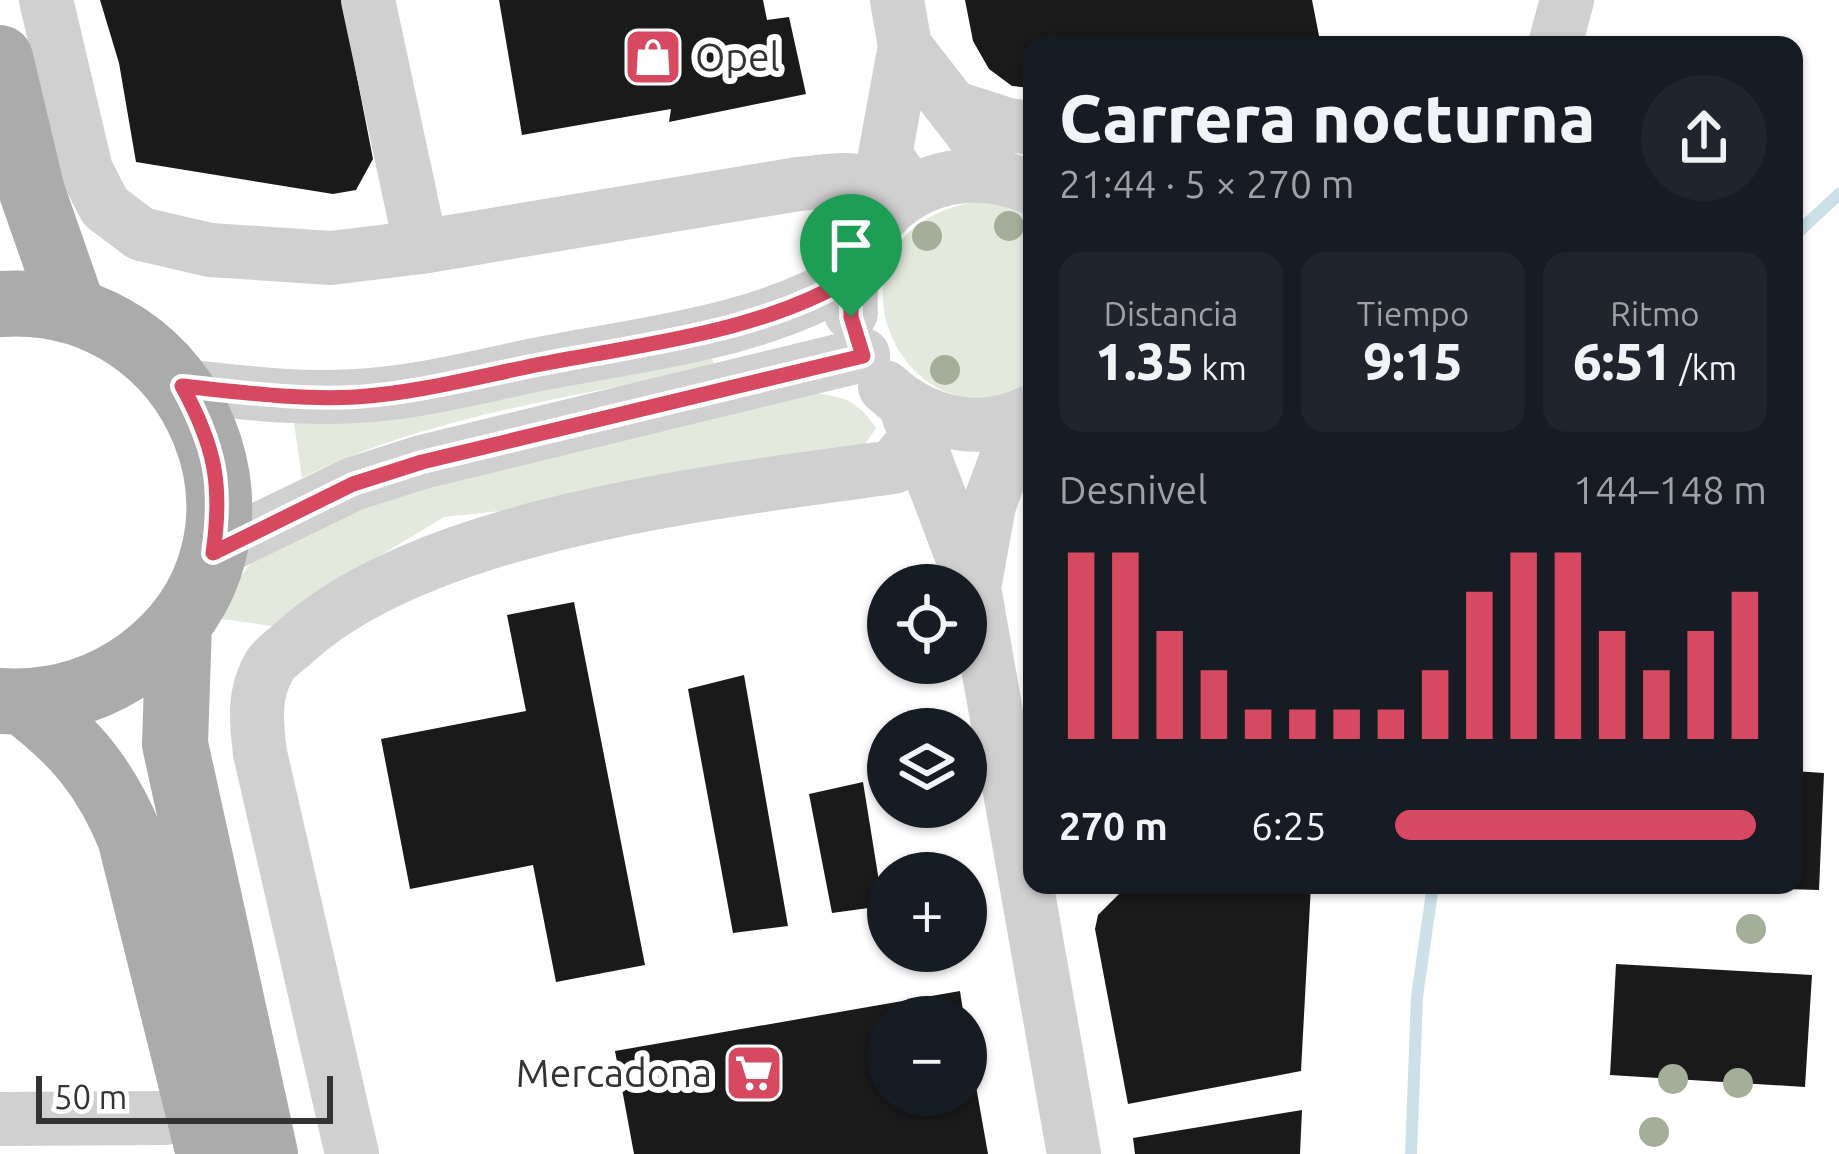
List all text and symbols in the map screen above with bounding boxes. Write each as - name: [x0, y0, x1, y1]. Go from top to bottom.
- shop icon: Opel: [622, 26, 684, 88]
- place label: Opel: [695, 35, 780, 78]
- button: share: [1641, 75, 1767, 201]
- text: Carrera nocturna: [1059, 80, 1595, 154]
- text: 21:44 · 5 × 270 m: [1059, 162, 1354, 205]
- pin: [800, 194, 902, 317]
- icon: arrive: [818, 212, 884, 278]
- text: Distancia: [1104, 295, 1238, 332]
- text: Tiempo: [1357, 295, 1469, 332]
- text: Ritmo: [1610, 295, 1700, 332]
- text: 1.35: [1095, 332, 1194, 390]
- text: 9:15: [1364, 332, 1462, 390]
- text: 6:51: [1573, 332, 1672, 390]
- text: km: [1194, 349, 1247, 386]
- text: /km: [1672, 349, 1737, 386]
- text: Desnivel: [1059, 468, 1207, 511]
- text: 144–148 m: [1573, 468, 1767, 511]
- map controls: [867, 564, 987, 1116]
- button: locate: [867, 564, 987, 684]
- button: layers: [867, 708, 987, 828]
- text: 270 m: [1059, 804, 1168, 847]
- text: 6:25: [1251, 804, 1327, 847]
- button: +: [867, 852, 987, 972]
- button: −: [867, 996, 987, 1116]
- supermarket icon: Mercadona: [723, 1042, 785, 1104]
- place label: Mercadona: [516, 1051, 712, 1094]
- scale bar: [36, 1070, 333, 1123]
- text: 50 m: [54, 1078, 127, 1115]

